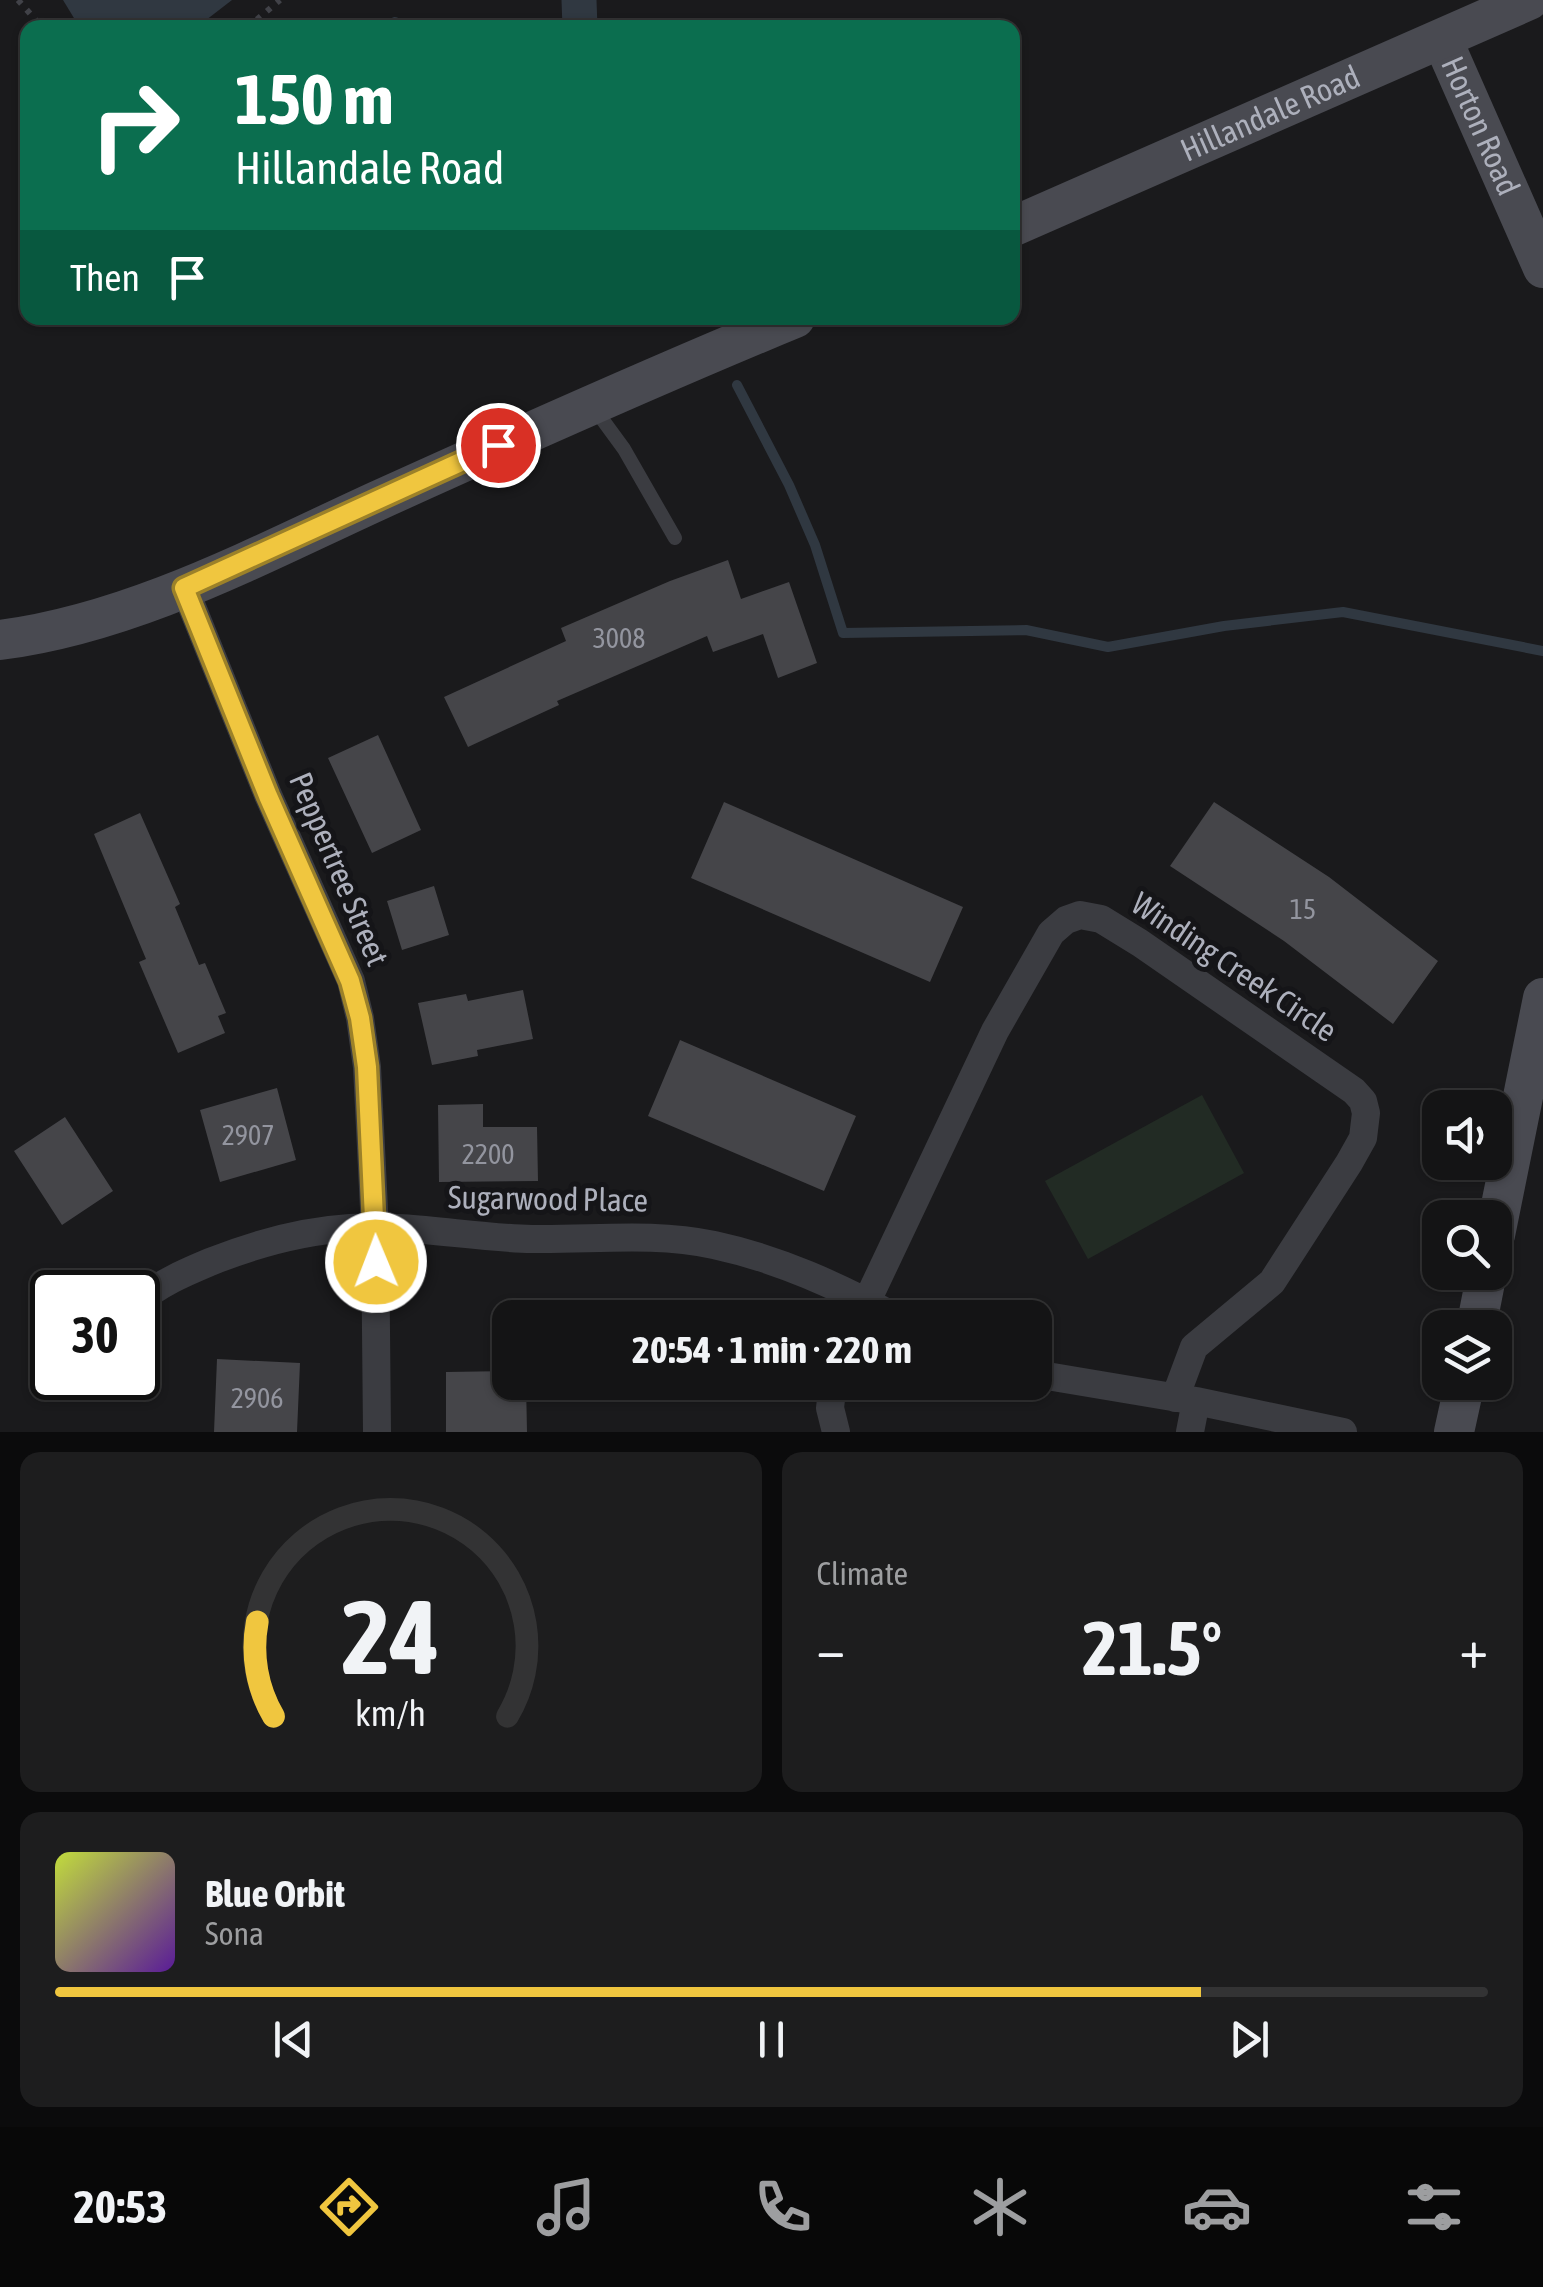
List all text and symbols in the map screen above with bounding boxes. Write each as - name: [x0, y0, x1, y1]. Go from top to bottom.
- street label: Horton Road: [1434, 51, 1528, 201]
- street label: Hillandale Road: [1175, 58, 1365, 169]
- text: 150 m: [235, 59, 394, 139]
- icon: right: [70, 60, 200, 190]
- text: Hillandale Road: [235, 142, 504, 194]
- icon: arrive: [160, 250, 215, 305]
- text: Then: [70, 256, 140, 299]
- pin: [456, 403, 541, 488]
- icon: arrive: [471, 418, 526, 473]
- house number: 3008: [593, 622, 645, 654]
- street label: Peppertree Street: [282, 767, 397, 971]
- street label: Winding Creek Circle: [1125, 884, 1344, 1049]
- house number: 15: [1290, 893, 1316, 925]
- map controls: [1422, 1090, 1512, 1400]
- button: sound: [1422, 1090, 1512, 1180]
- house number: 2907: [222, 1119, 274, 1151]
- house number: 2200: [462, 1138, 514, 1170]
- street label: Sugarwood Place: [448, 1178, 648, 1219]
- button: search: [1422, 1200, 1512, 1290]
- position arrow: [324, 1210, 428, 1314]
- speed limit sign: 30: [30, 1270, 160, 1400]
- button: layers: [1422, 1310, 1512, 1400]
- text: 20:54 · 1 min · 220 m: [632, 1328, 912, 1371]
- house number: 2906: [231, 1382, 283, 1414]
- text: Climate: [817, 1555, 908, 1592]
- text: 24: [342, 1577, 440, 1696]
- text: 21.5°: [1082, 1605, 1222, 1691]
- text: −: [817, 1617, 845, 1680]
- text: +: [1459, 1617, 1488, 1680]
- text: km/h: [355, 1693, 426, 1734]
- text: Blue Orbit: [205, 1872, 345, 1915]
- text: Sona: [205, 1915, 264, 1952]
- icon: previous: [266, 2012, 321, 2067]
- icon: pause: [744, 2012, 799, 2067]
- icon: next: [1222, 2012, 1277, 2067]
- icon: directions: [314, 2172, 384, 2242]
- icon: music: [531, 2172, 601, 2242]
- icon: phone: [748, 2172, 818, 2242]
- icon: climate: [965, 2172, 1035, 2242]
- icon: car: [1182, 2172, 1252, 2242]
- icon: filters: [1399, 2172, 1469, 2242]
- text: 20:53: [74, 2181, 167, 2233]

